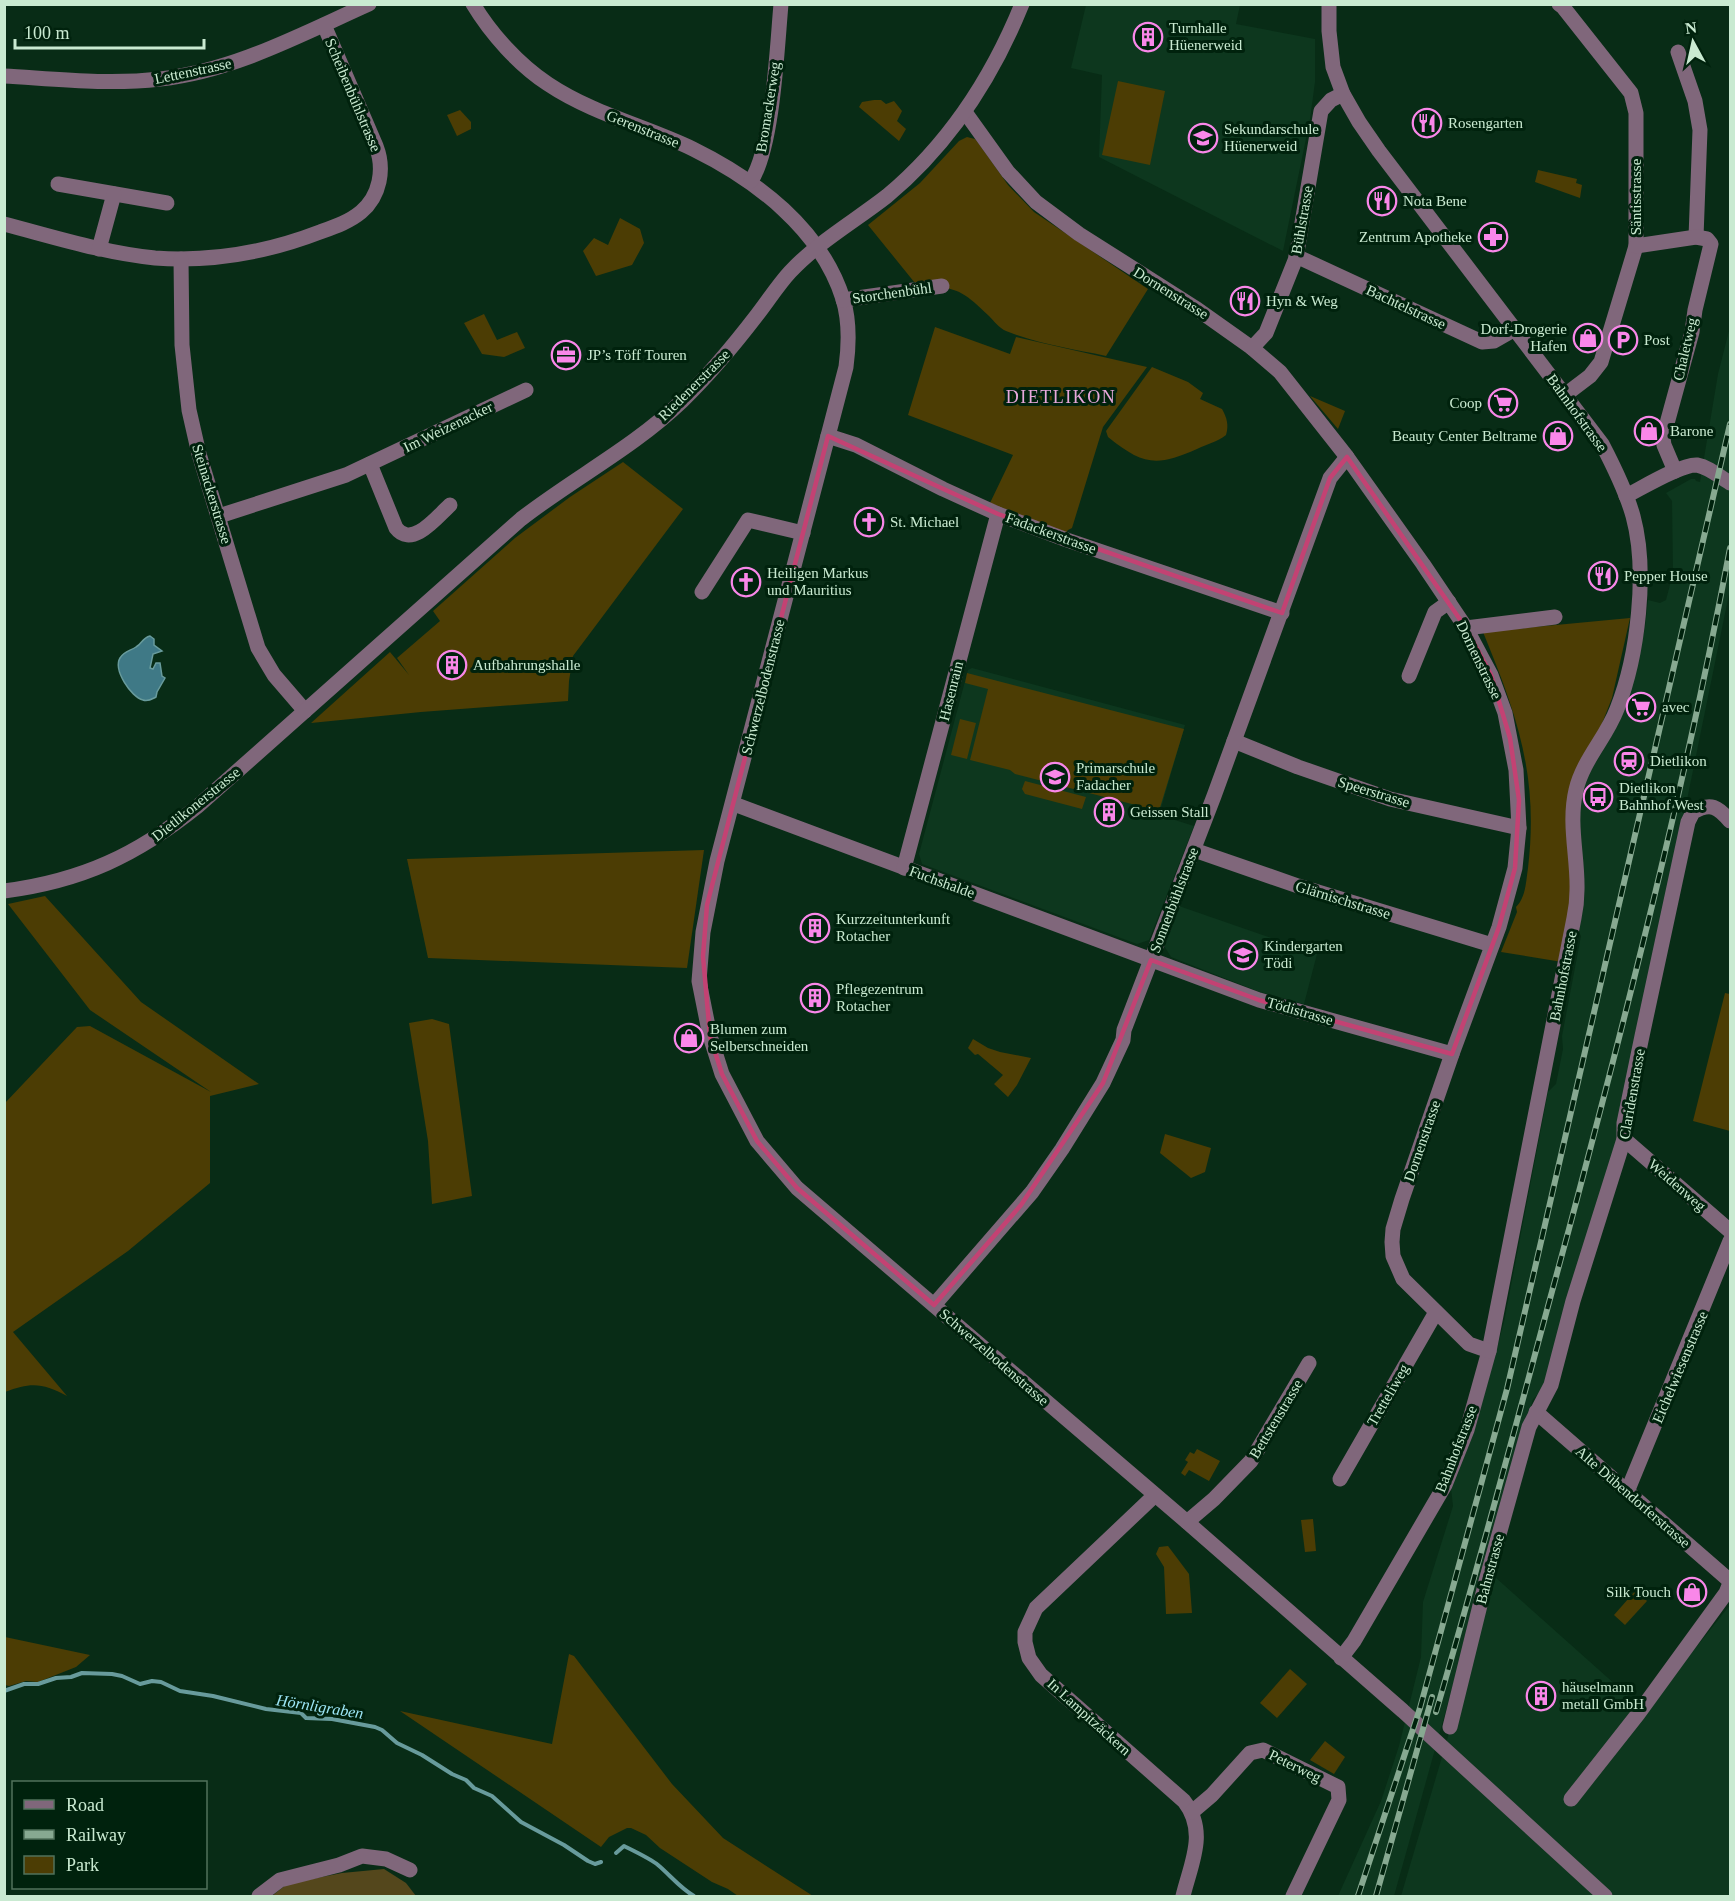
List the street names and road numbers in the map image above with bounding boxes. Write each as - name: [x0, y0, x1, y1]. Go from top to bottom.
- street label: Scheibenbühlstrasse: [322, 36, 384, 154]
- street label: Lettenstrasse: [153, 55, 233, 87]
- street label: Bromackerweg: [753, 60, 783, 154]
- street label: Gerenstrasse: [604, 107, 682, 151]
- street label: Säntisstrasse: [1628, 158, 1644, 235]
- street label: Bühlstrasse: [1288, 184, 1316, 255]
- street label: Dornenstrasse: [1131, 264, 1212, 322]
- street label: Storchenbühl: [851, 280, 933, 306]
- street label: Bachtelstrasse: [1364, 282, 1449, 333]
- street label: Chaletweg: [1670, 315, 1700, 382]
- street label: Riedenerstrasse: [655, 346, 733, 424]
- street label: Bahnhofstrasse: [1544, 371, 1611, 455]
- street label: Im Weizenacker: [401, 399, 495, 455]
- street label: Steinackerstrasse: [189, 442, 235, 546]
- street label: Fadackerstrasse: [1004, 509, 1099, 557]
- street label: Schwerzelbodenstrasse: [738, 617, 788, 756]
- street label: Dornenstrasse: [1453, 618, 1505, 702]
- street label: Hasenrain: [936, 659, 966, 722]
- street label: Dietlikonerstrasse: [149, 763, 243, 844]
- street label: Speerstrasse: [1336, 774, 1412, 811]
- street label: Sonnenbühlstrasse: [1147, 845, 1202, 955]
- street label: Fuchshalde: [907, 863, 977, 901]
- street label: Glärnischstrasse: [1294, 878, 1393, 922]
- street label: Bahnhofstrasse: [1546, 929, 1580, 1023]
- street label: Tödistrasse: [1265, 994, 1335, 1028]
- street label: Claridenstrasse: [1616, 1047, 1648, 1141]
- street label: Dornenstrasse: [1401, 1098, 1444, 1184]
- street label: Weidenweg: [1645, 1156, 1709, 1214]
- street label: Schwerzelbodenstrasse: [936, 1305, 1052, 1409]
- street label: Eichelwiesenstrasse: [1649, 1308, 1711, 1425]
- street label: Tretteliweg: [1364, 1361, 1412, 1429]
- street label: Bettstenstrasse: [1246, 1376, 1306, 1461]
- street label: Bahnhofstrasse: [1432, 1403, 1480, 1495]
- street label: Alte Dübendorferstrasse: [1573, 1443, 1694, 1551]
- street label: Bahnstrasse: [1473, 1532, 1507, 1606]
- street label: In Lampitzäckern: [1044, 1676, 1134, 1759]
- street label: Peterweg: [1266, 1747, 1324, 1786]

